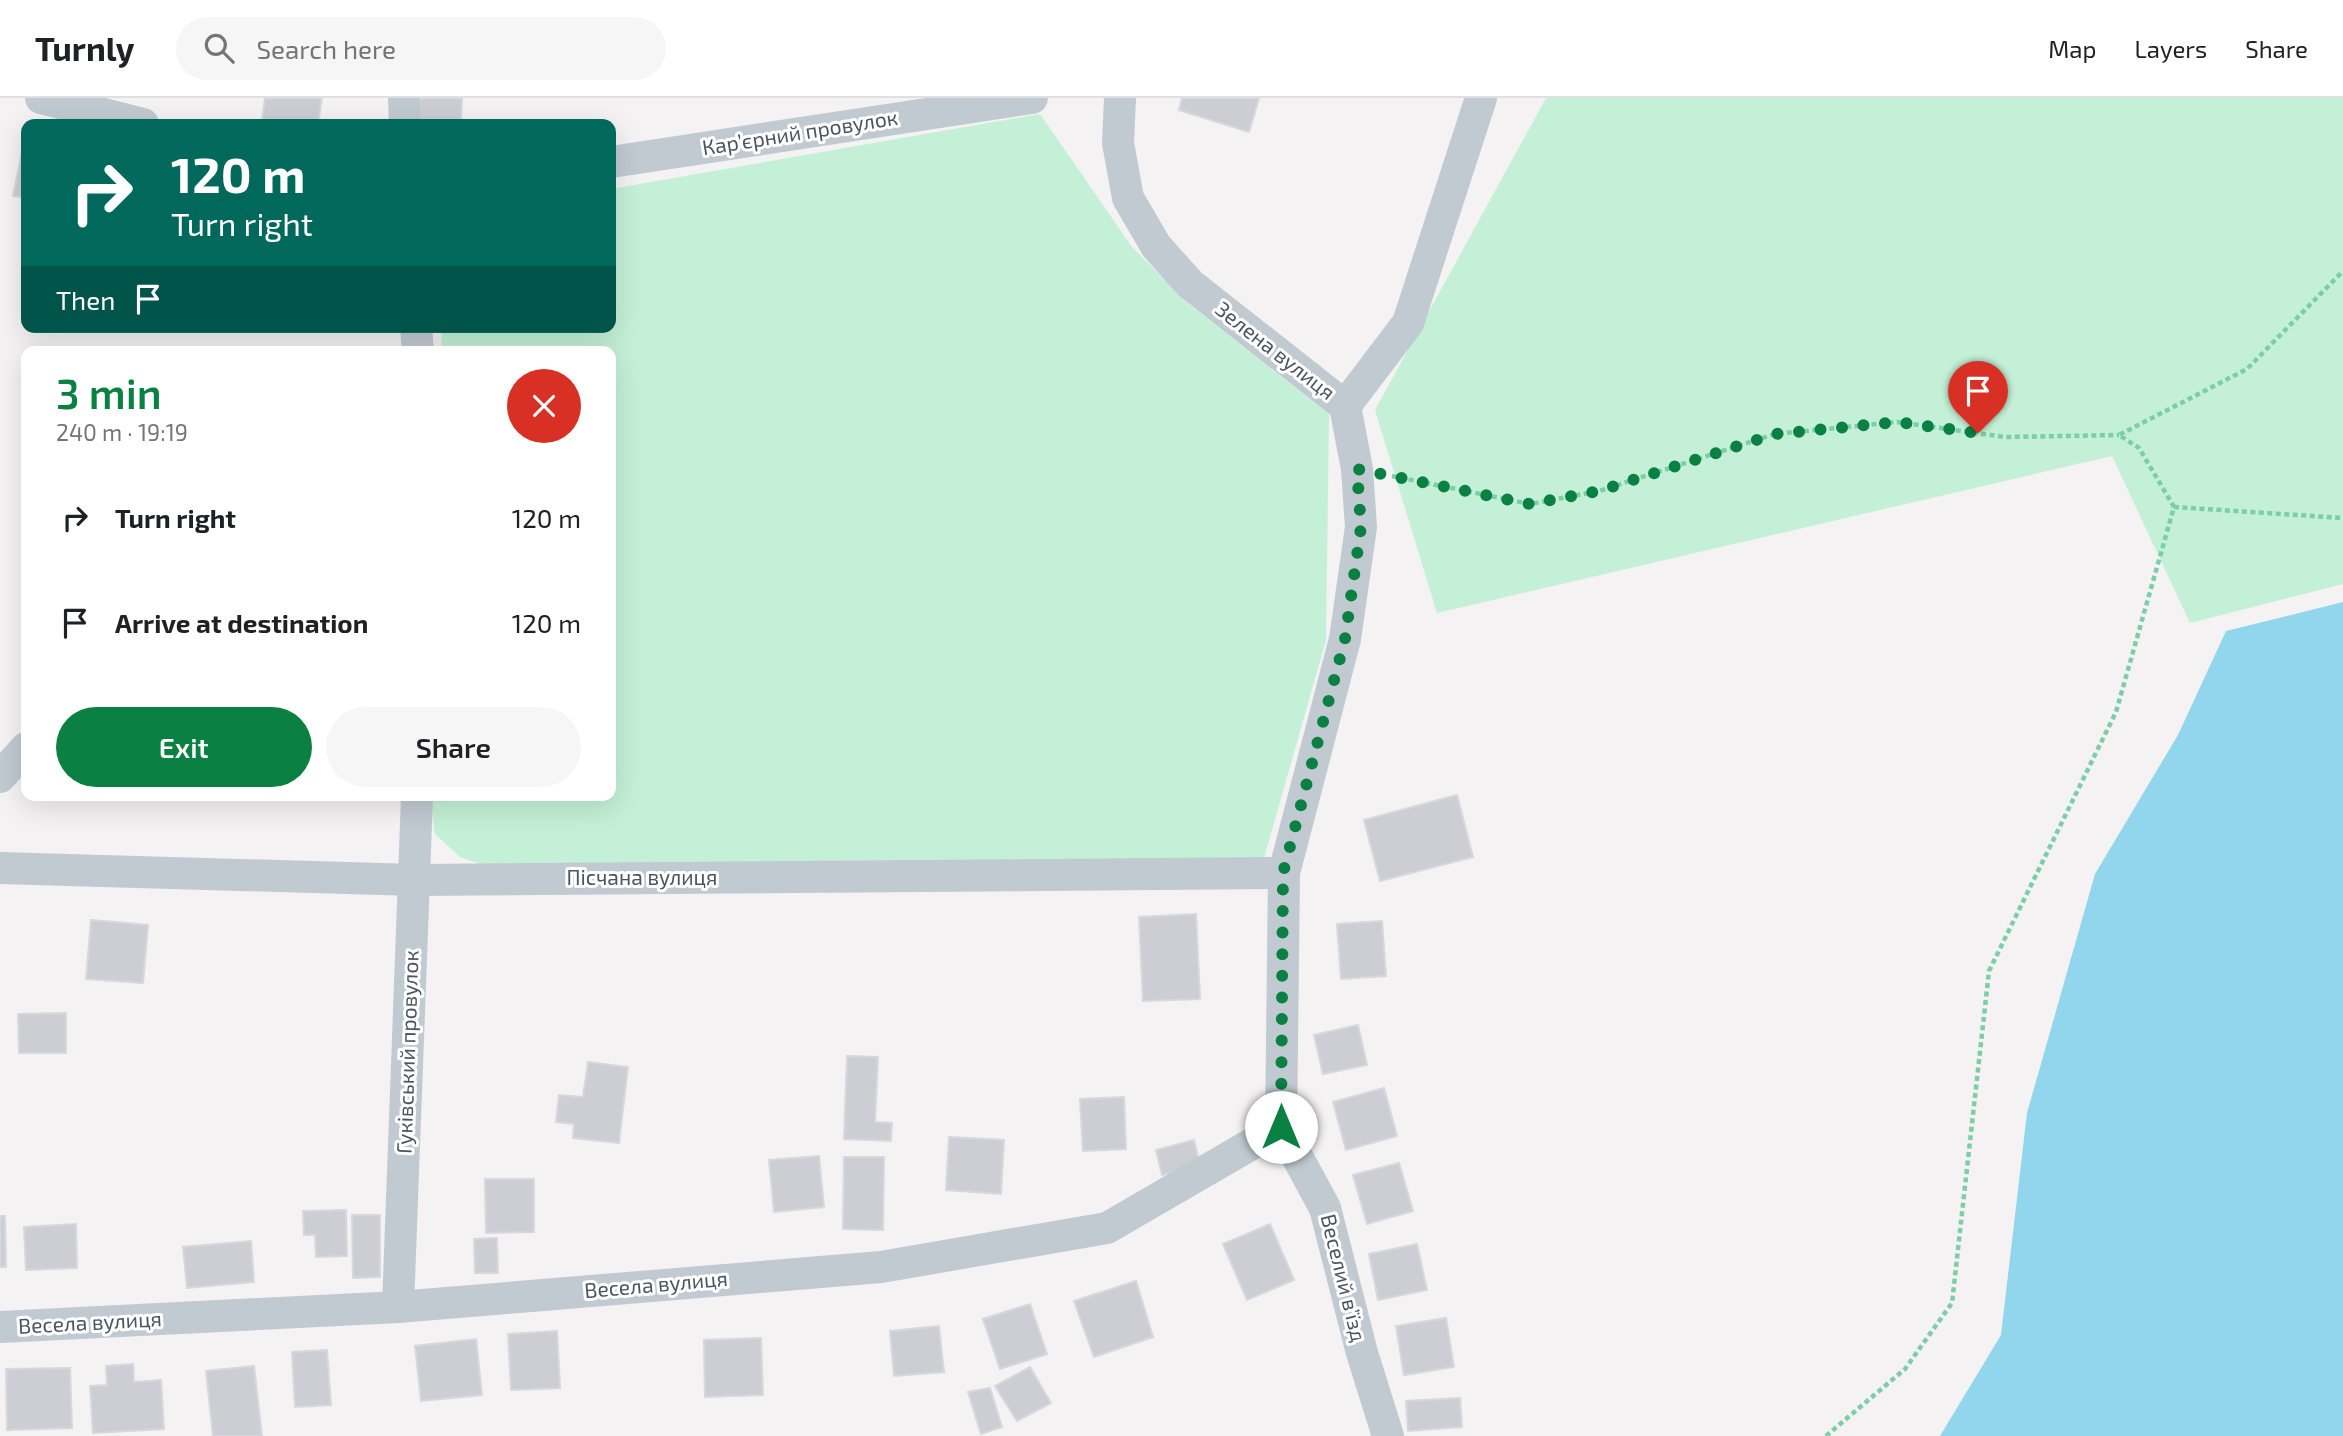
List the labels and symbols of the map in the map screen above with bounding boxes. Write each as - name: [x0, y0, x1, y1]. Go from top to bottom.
- street label: Кар’єрний провулок: [700, 104, 899, 160]
- street label: Зелена вулиця: [1211, 295, 1341, 405]
- pin: [1948, 361, 2008, 433]
- street label: Пісчана вулиця: [567, 864, 717, 890]
- street label: Гуківський провулок: [390, 950, 424, 1154]
- position arrow: [1244, 1090, 1318, 1164]
- street label: Веселий в’їзд: [1317, 1211, 1372, 1344]
- street label: Весела вулиця: [583, 1265, 729, 1303]
- street label: Весела вулиця: [17, 1305, 162, 1339]

